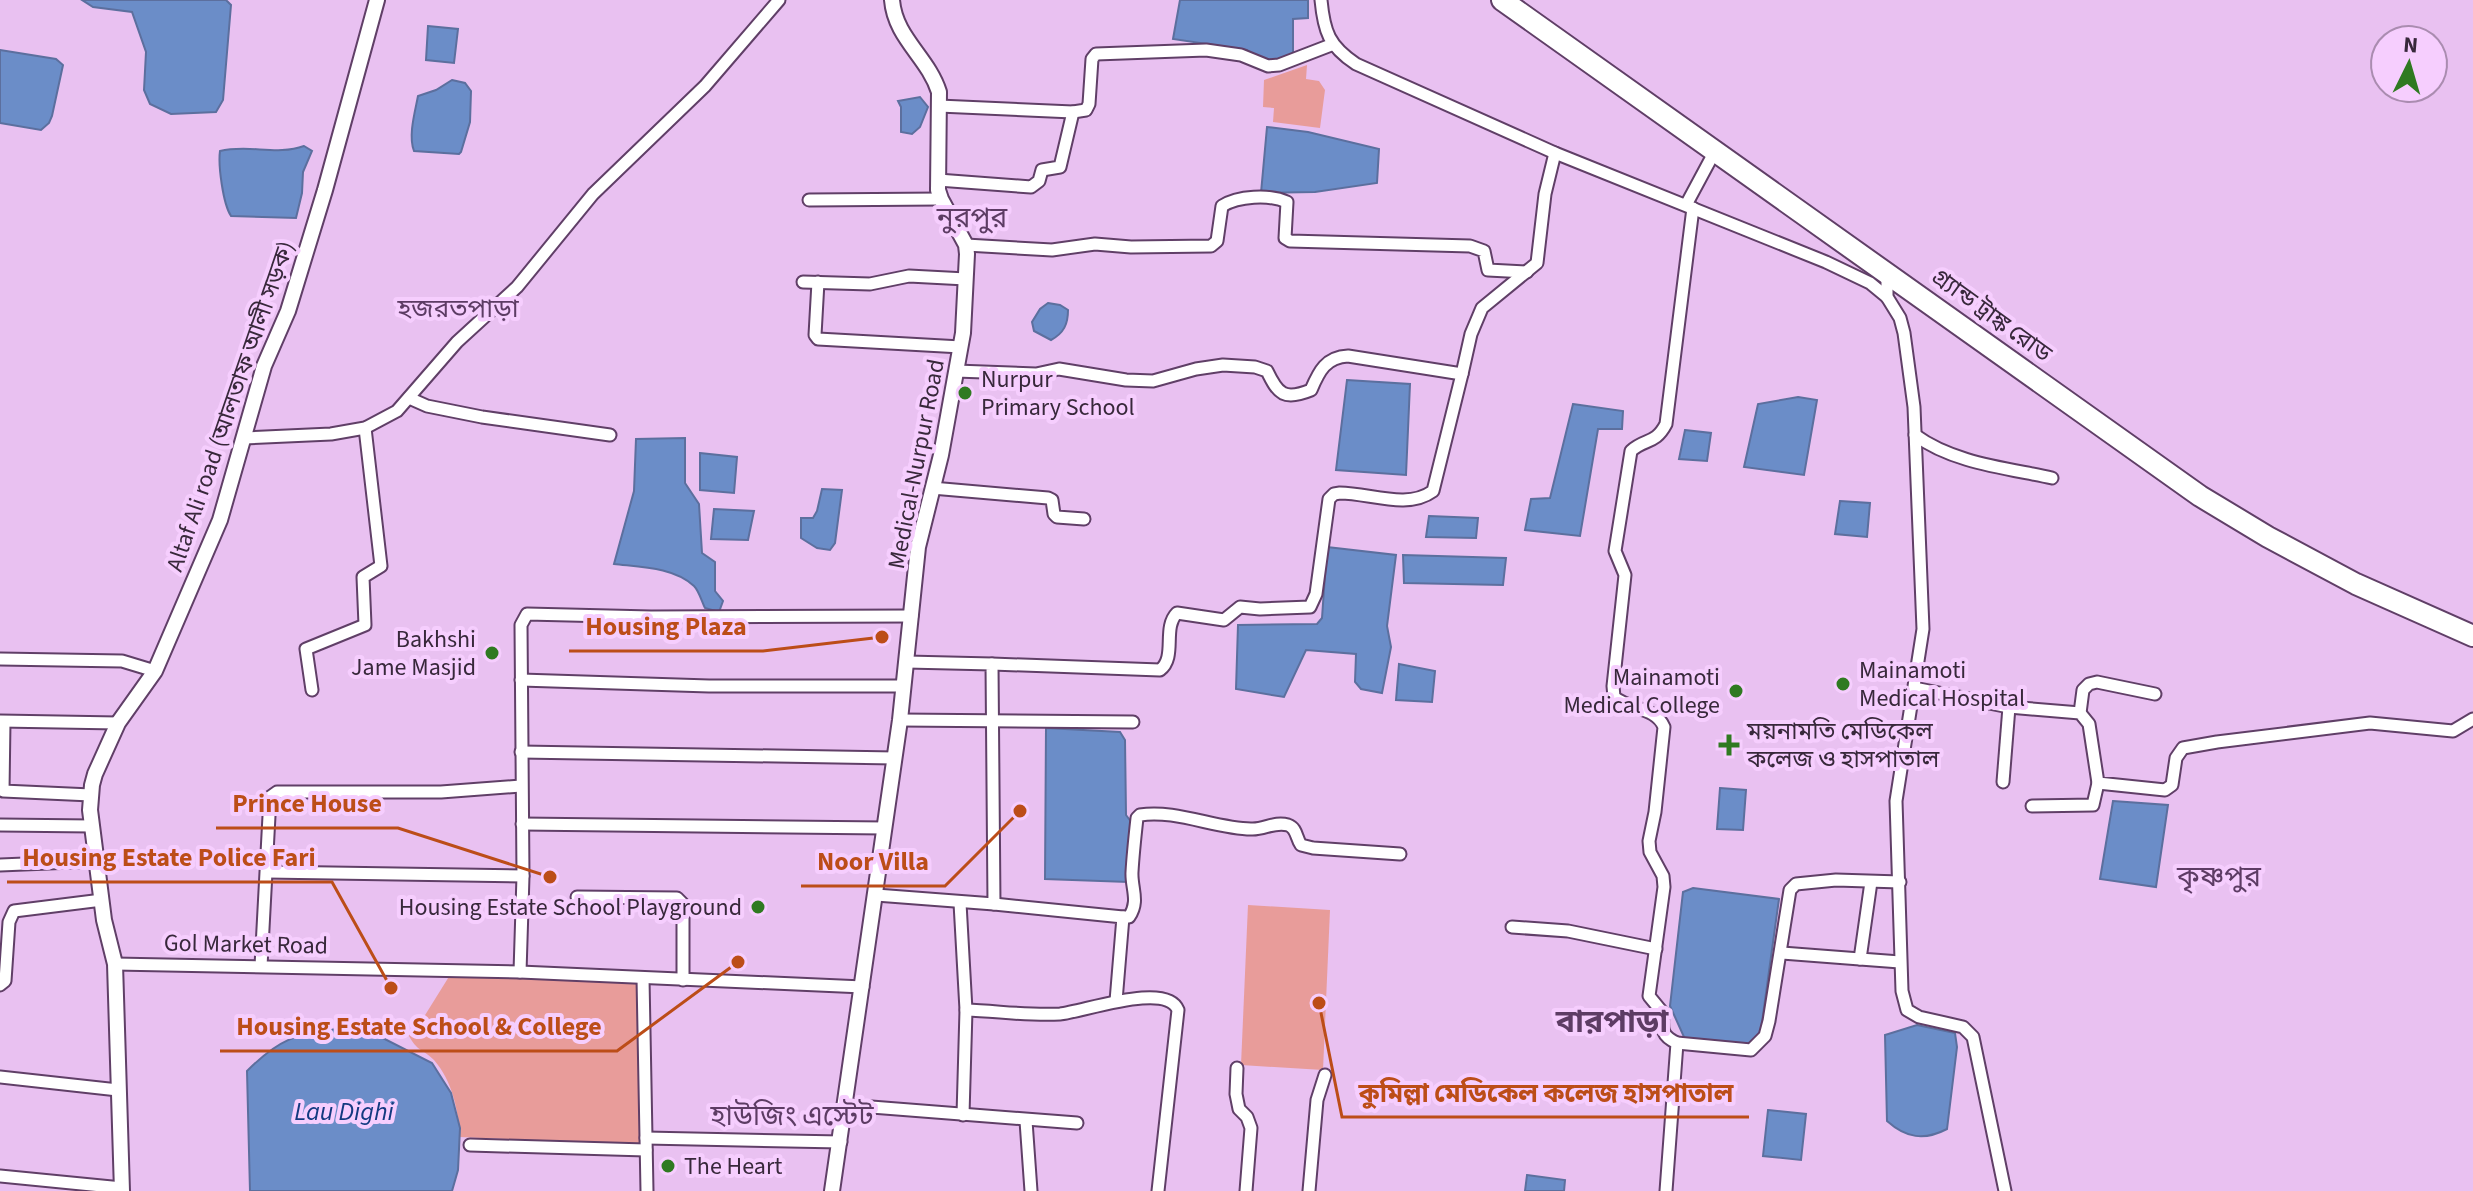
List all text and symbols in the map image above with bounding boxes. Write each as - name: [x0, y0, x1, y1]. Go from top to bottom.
- north arrow: [2369, 24, 2449, 104]
- text: N: [2402, 28, 2419, 62]
- district label: নুরপুর: [936, 198, 1007, 238]
- street label: Altaf Ali road (আলতাফ আলী সড়ক): [157, 236, 304, 576]
- street label: গ্র্যান্ড ট্রাঙ্ক রোড: [1924, 260, 2060, 372]
- district label: হজরতপাড়া: [396, 290, 520, 327]
- street label: Medical-Nurpur Road: [879, 356, 954, 572]
- place label: Nurpur Primary School: [981, 362, 1135, 425]
- marker: Nurpur Primary School: [956, 384, 974, 402]
- callout: Housing Plaza: [569, 601, 763, 651]
- text: Housing Plaza: [585, 608, 747, 645]
- place label: Bakhshi Jame Masjid: [351, 622, 476, 685]
- marker: Bakhshi Jame Masjid: [483, 644, 501, 662]
- place label: Mainamoti Medical Hospital: [1859, 653, 2025, 716]
- place label: Mainamoti Medical College: [1563, 660, 1720, 723]
- marker: Mainamoti Medical Hospital: [1834, 675, 1852, 693]
- marker: Mainamoti Medical College: [1727, 682, 1745, 700]
- place label: ময়নামতি মেডিকেল কলেজ ও হাসপাতাল: [1746, 714, 1940, 777]
- marker: ময়নামতি মেডিকেল কলেজ ও হাসপাতাল: [1718, 734, 1740, 756]
- callout: Prince House: [216, 778, 398, 828]
- text: Prince House: [232, 785, 382, 822]
- callout: Housing Estate Police Fari: [7, 832, 332, 882]
- callout: Noor Villa: [801, 836, 945, 886]
- text: Housing Estate Police Fari: [22, 839, 316, 876]
- text: Noor Villa: [817, 843, 929, 880]
- district label: কৃষ্ণপুর: [2176, 857, 2261, 897]
- place label: Housing Estate School Playground: [399, 890, 742, 925]
- marker: Housing Estate School Playground: [749, 898, 767, 916]
- street label: Gol Market Road: [164, 926, 328, 963]
- district label: বারপাড়া: [1555, 999, 1669, 1045]
- callout: Housing Estate School & College: [220, 1001, 617, 1051]
- text: Housing Estate School & College: [236, 1008, 602, 1045]
- callout: কুমিল্লা মেডিকেল কলেজ হাসপাতাল: [1342, 1067, 1749, 1117]
- text: কুমিল্লা মেডিকেল কলেজ হাসপাতাল: [1358, 1075, 1734, 1112]
- water label: Lau Dighi: [294, 1093, 395, 1130]
- district label: হাউজিং এস্টেট: [710, 1096, 874, 1136]
- place label: The Heart: [684, 1149, 782, 1184]
- marker: The Heart: [659, 1157, 677, 1175]

